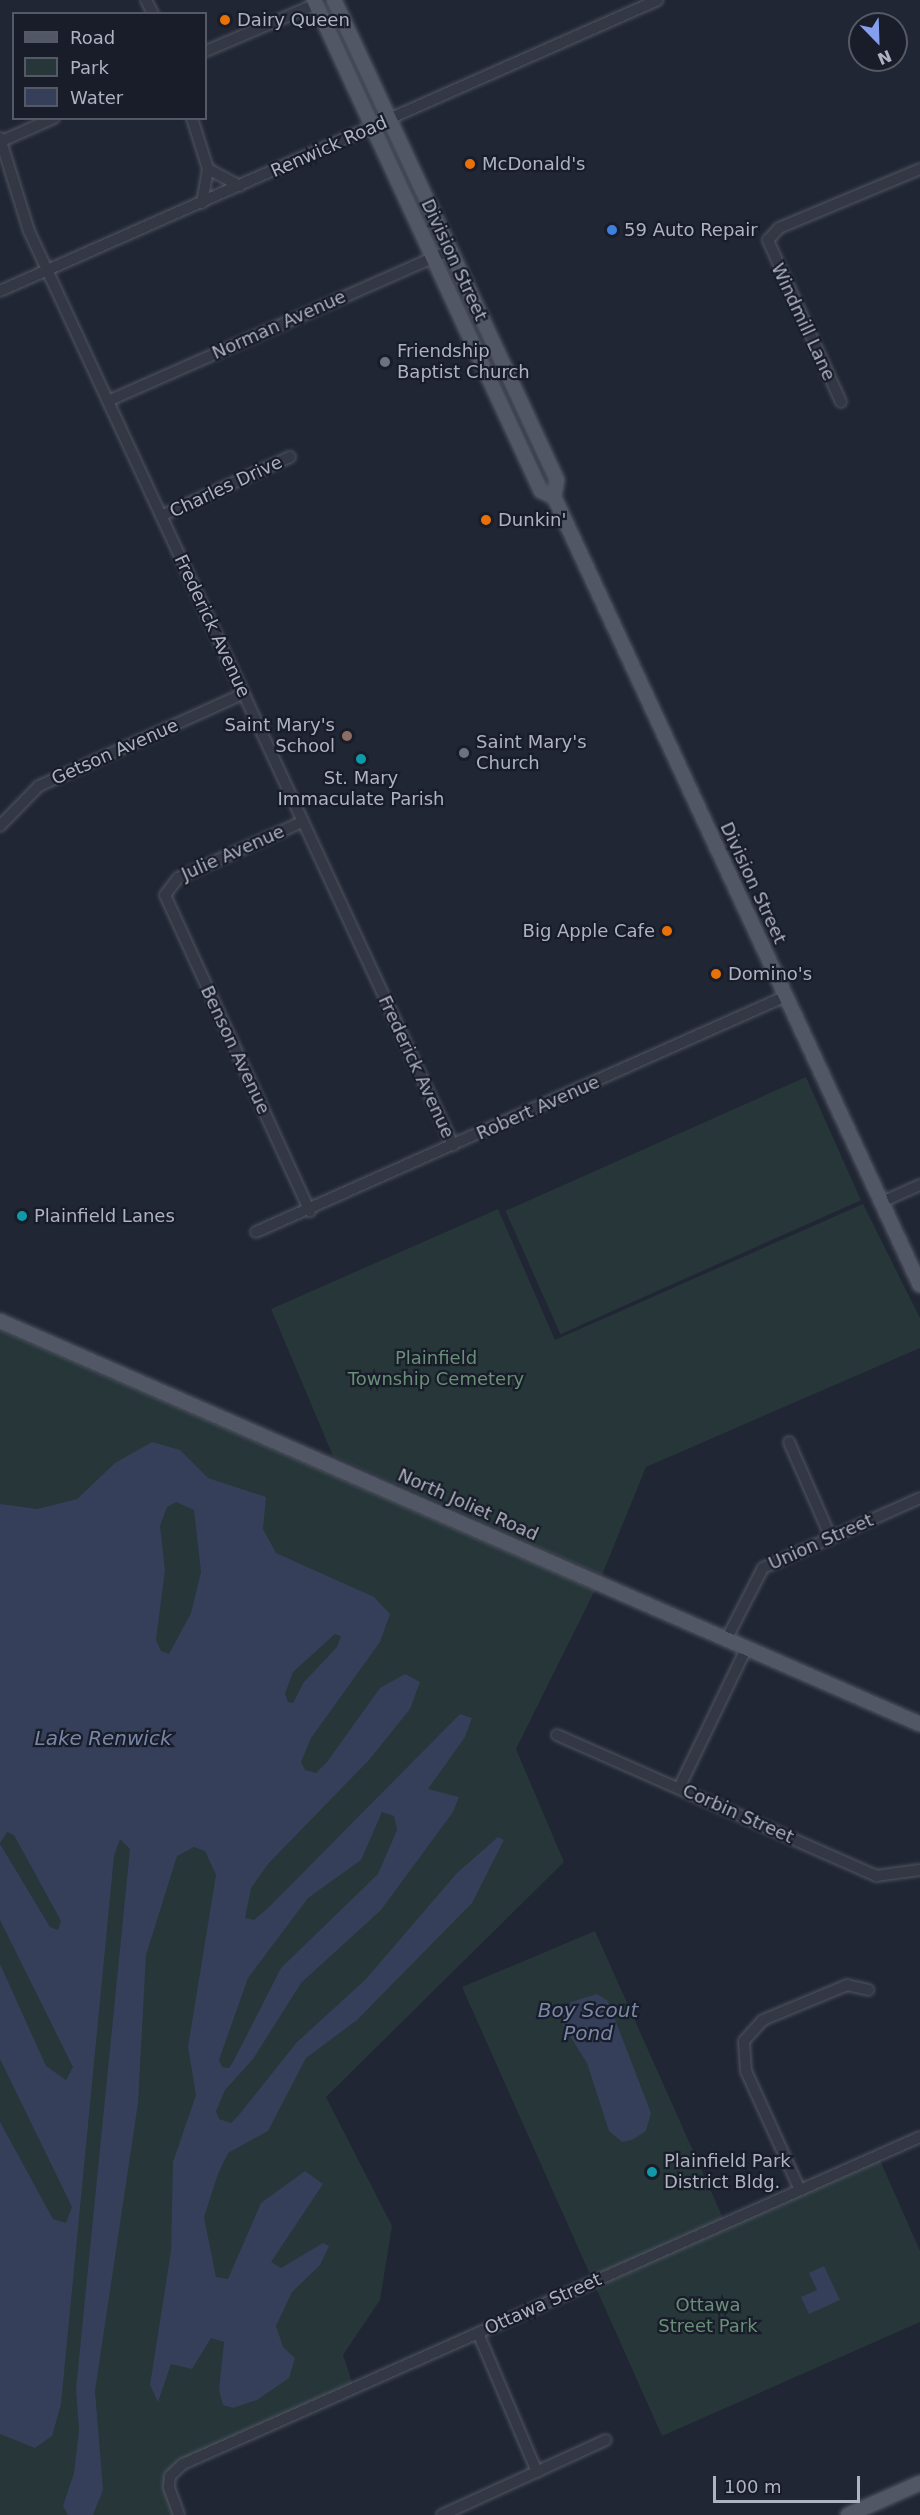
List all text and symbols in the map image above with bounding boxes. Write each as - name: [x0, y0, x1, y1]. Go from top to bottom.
- place label: Dairy Queen: [237, 9, 350, 31]
- legend: [12, 12, 207, 120]
- north arrow: [848, 12, 908, 72]
- marker: Dairy Queen: [218, 13, 232, 27]
- text: Road: [70, 27, 115, 48]
- text: N: [875, 46, 894, 69]
- text: Park: [70, 57, 109, 78]
- text: Water: [70, 87, 123, 108]
- street label: Renwick Road: [267, 112, 391, 182]
- place label: McDonald's: [482, 153, 585, 175]
- marker: McDonald's: [463, 157, 477, 171]
- street label: Division Street: [416, 196, 492, 324]
- place label: 59 Auto Repair: [624, 219, 758, 241]
- marker: 59 Auto Repair: [605, 223, 619, 237]
- street label: Windmill Lane: [766, 260, 840, 384]
- street label: Norman Avenue: [209, 286, 349, 364]
- place label: Friendship Baptist Church: [397, 341, 530, 384]
- marker: Friendship Baptist Church: [378, 355, 392, 369]
- street label: Charles Drive: [166, 452, 286, 522]
- place label: Dunkin': [498, 509, 566, 531]
- marker: Dunkin': [479, 513, 493, 527]
- street label: Frederick Avenue: [169, 551, 255, 701]
- street label: Getson Avenue: [48, 714, 182, 790]
- place label: Saint Mary's School: [224, 715, 335, 758]
- marker: Saint Mary's School: [340, 729, 354, 743]
- place label: Saint Mary's Church: [476, 732, 587, 774]
- marker: Saint Mary's Church: [457, 746, 471, 760]
- marker: St. Mary Immaculate Parish: [354, 752, 368, 766]
- place label: St. Mary Immaculate Parish: [278, 768, 444, 810]
- street label: Division Street: [715, 819, 791, 947]
- street label: Julie Avenue: [178, 821, 288, 885]
- place label: Big Apple Cafe: [523, 920, 655, 942]
- marker: Big Apple Cafe: [660, 924, 674, 938]
- place label: Domino's: [728, 963, 812, 985]
- marker: Domino's: [709, 967, 723, 981]
- street label: Benson Avenue: [196, 982, 274, 1118]
- street label: Frederick Avenue: [373, 992, 459, 1142]
- street label: Robert Avenue: [473, 1071, 603, 1145]
- place label: Plainfield Lanes: [34, 1205, 175, 1227]
- marker: Plainfield Lanes: [15, 1209, 29, 1223]
- park label: Plainfield Township Cemetery: [348, 1348, 524, 1390]
- street label: North Joliet Road: [394, 1464, 542, 1546]
- street label: Union Street: [765, 1509, 877, 1575]
- water label: Lake Renwick: [34, 1726, 172, 1750]
- street label: Corbin Street: [679, 1780, 797, 1848]
- water label: Boy Scout Pond: [538, 1999, 638, 2046]
- place label: Plainfield Park District Bldg.: [664, 2151, 791, 2194]
- marker: Plainfield Park District Bldg.: [645, 2165, 659, 2179]
- street label: Ottawa Street: [481, 2269, 605, 2339]
- park label: Ottawa Street Park: [658, 2295, 758, 2338]
- scale bar: [716, 2464, 863, 2502]
- text: 100 m: [724, 2476, 782, 2497]

